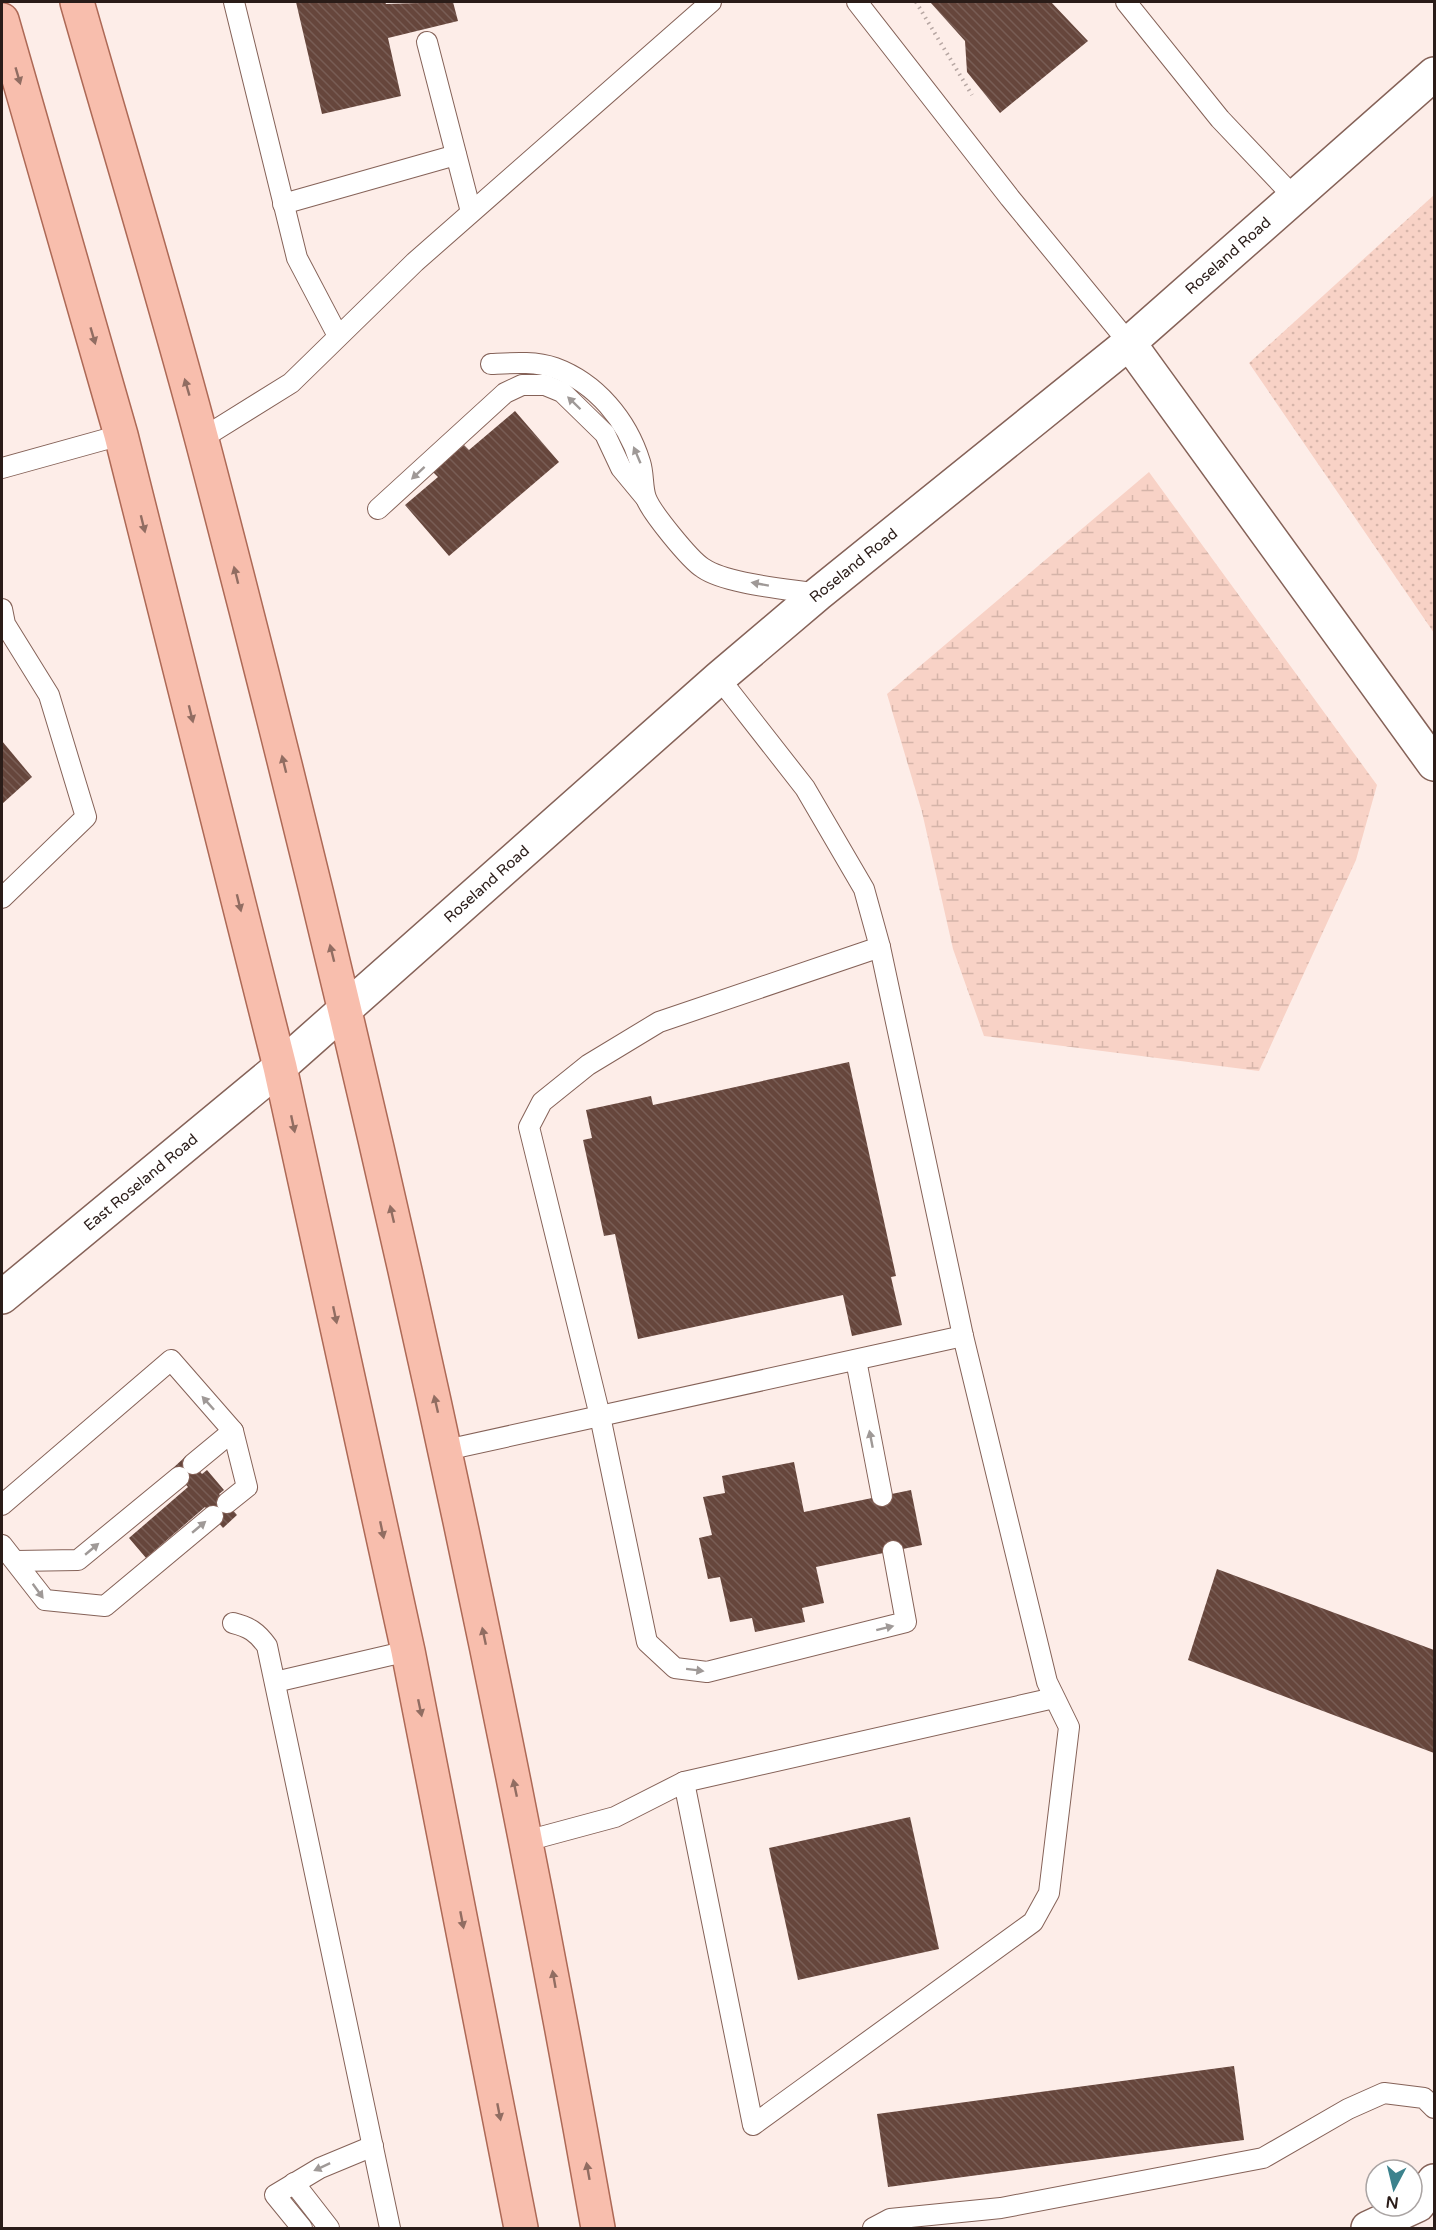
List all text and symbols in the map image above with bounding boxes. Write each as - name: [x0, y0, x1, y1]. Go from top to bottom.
- one-way arrow: [14, 67, 23, 85]
- street label: Roseland Road: [1182, 213, 1274, 298]
- one-way arrow: [89, 327, 98, 345]
- one-way arrow: [182, 378, 191, 396]
- one-way arrow: [567, 397, 581, 411]
- one-way arrow: [632, 446, 642, 464]
- one-way arrow: [410, 466, 425, 480]
- one-way arrow: [139, 515, 149, 534]
- street label: Roseland Road: [806, 524, 901, 606]
- one-way arrow: [231, 566, 241, 585]
- one-way arrow: [751, 579, 770, 588]
- one-way arrow: [187, 704, 197, 723]
- one-way arrow: [279, 755, 289, 773]
- street label: Roseland Road: [440, 841, 533, 926]
- one-way arrow: [234, 893, 244, 912]
- one-way arrow: [327, 944, 337, 963]
- one-way arrow: [289, 1115, 298, 1134]
- street label: East Roseland Road: [80, 1130, 201, 1235]
- one-way arrow: [387, 1205, 397, 1223]
- one-way arrow: [330, 1306, 340, 1324]
- one-way arrow: [201, 1395, 215, 1410]
- one-way arrow: [430, 1395, 440, 1413]
- one-way arrow: [866, 1429, 875, 1448]
- one-way arrow: [377, 1520, 387, 1539]
- one-way arrow: [191, 1521, 207, 1534]
- one-way arrow: [84, 1542, 100, 1555]
- one-way arrow: [32, 1582, 44, 1598]
- one-way arrow: [876, 1622, 894, 1632]
- one-way arrow: [479, 1626, 488, 1645]
- one-way arrow: [686, 1665, 705, 1675]
- one-way arrow: [416, 1699, 425, 1718]
- one-way arrow: [510, 1778, 520, 1797]
- one-way arrow: [458, 1911, 467, 1930]
- one-way arrow: [549, 1969, 558, 1988]
- one-way arrow: [495, 2103, 504, 2122]
- north arrow: [1364, 2158, 1424, 2218]
- one-way arrow: [583, 2161, 592, 2180]
- one-way arrow: [314, 2163, 331, 2172]
- text: N: [1385, 2191, 1400, 2213]

